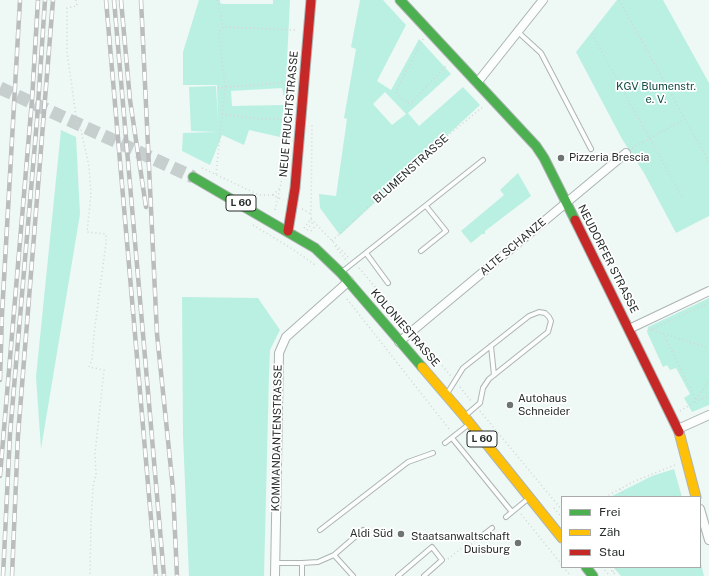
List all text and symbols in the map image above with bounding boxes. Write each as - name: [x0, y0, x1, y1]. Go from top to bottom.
- street label: NEUE FRUCHTSTRASSE: [277, 50, 301, 178]
- park label: KGV Blumenstr. e. V.: [616, 80, 696, 106]
- street label: BLUMENSTRASSE: [371, 132, 451, 206]
- place label: Pizzeria Brescia: [569, 151, 649, 165]
- marker: Pizzeria Brescia: [556, 153, 566, 163]
- road number: L 60: [226, 195, 256, 211]
- street label: NEUDORFER STRASSE: [575, 203, 641, 315]
- street label: ALTE SCHANZE: [477, 215, 549, 279]
- street label: KOLONIESTRASSE: [368, 287, 442, 369]
- street label: KOMMANDANTENSTRASSE: [269, 365, 285, 511]
- place label: Autohaus Schneider: [518, 392, 570, 418]
- marker: Autohaus Schneider: [505, 400, 515, 410]
- road number: L 60: [467, 431, 497, 447]
- legend: [561, 496, 701, 568]
- text: Frei: [599, 505, 621, 519]
- text: Zäh: [599, 525, 620, 539]
- place label: Aldi Süd: [350, 527, 393, 541]
- marker: Aldi Süd: [396, 529, 406, 539]
- place label: Staatsanwaltschaft Duisburg: [411, 530, 510, 556]
- marker: Staatsanwaltschaft Duisburg: [513, 538, 523, 548]
- text: Stau: [599, 545, 625, 559]

